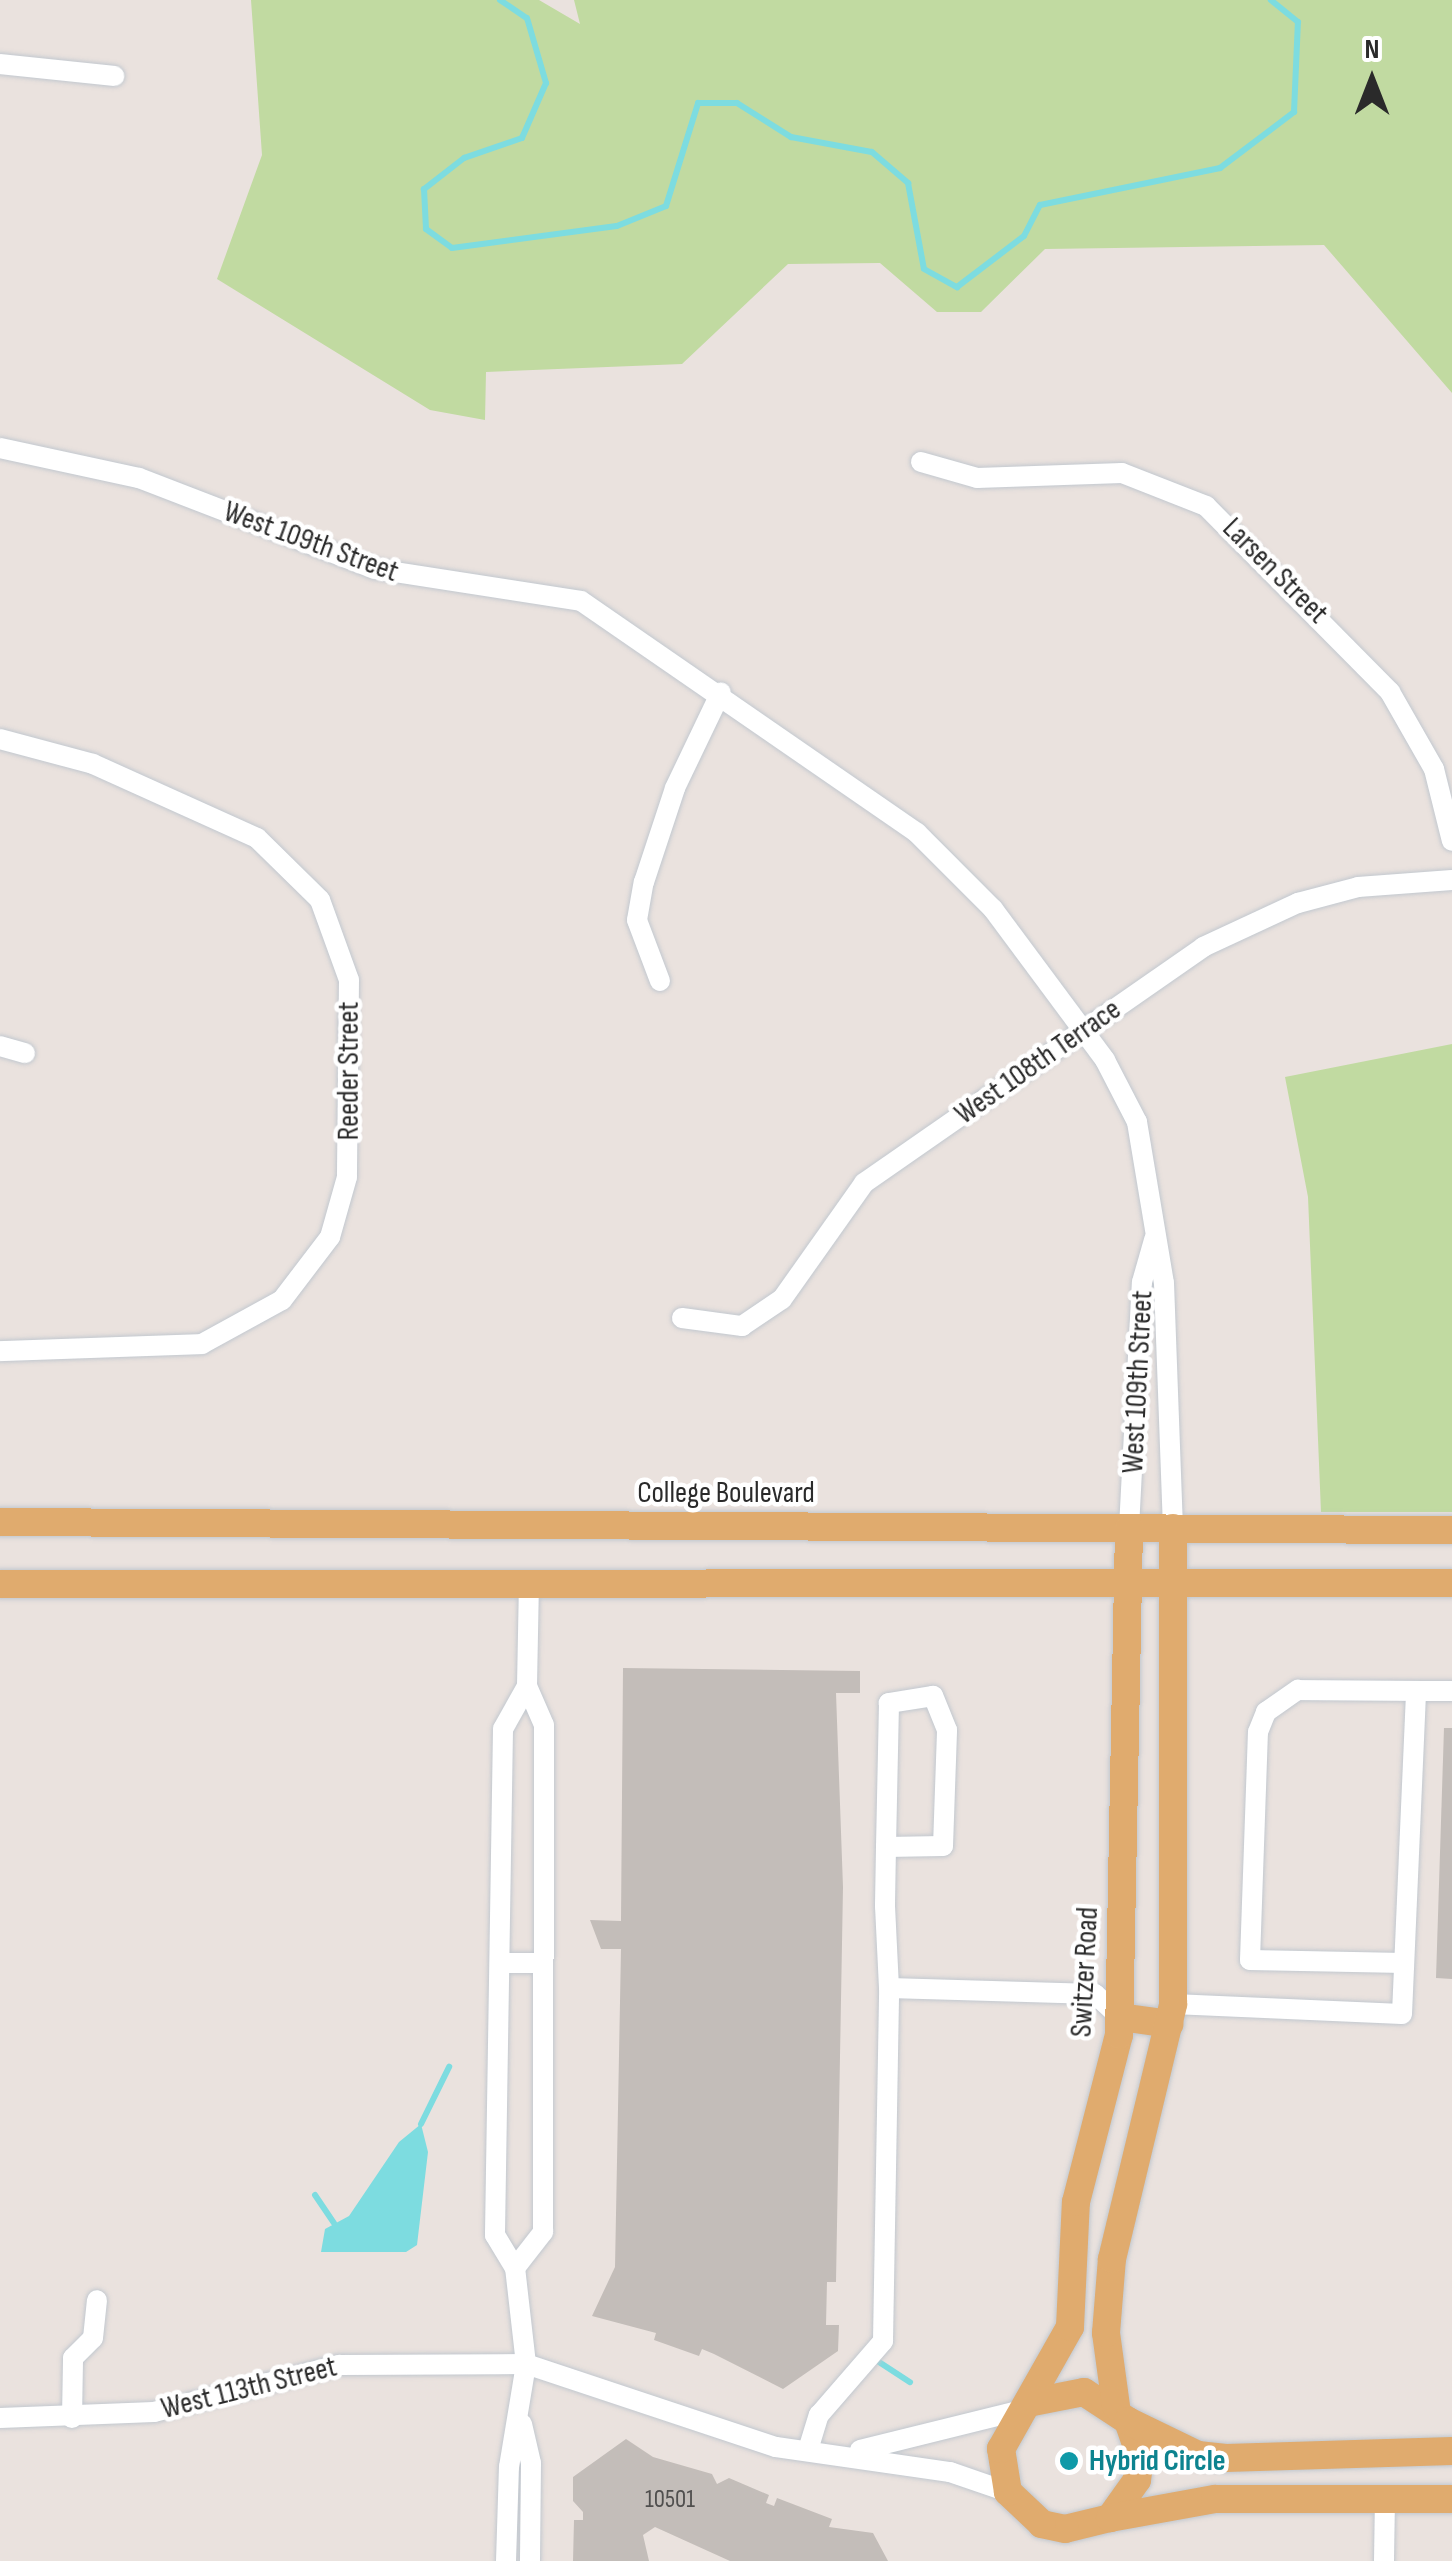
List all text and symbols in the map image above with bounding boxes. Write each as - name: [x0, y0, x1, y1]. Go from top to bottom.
- north arrow: [1322, 30, 1422, 130]
- text: N: [1365, 33, 1379, 66]
- street label: West 109th Street: [219, 494, 403, 590]
- street label: Larsen Street: [1215, 511, 1335, 631]
- street label: West 108th Terrace: [948, 992, 1128, 1132]
- street label: Reeder Street: [331, 1002, 367, 1140]
- street label: West 109th Street: [1115, 1290, 1161, 1474]
- street label: College Boulevard: [637, 1475, 815, 1511]
- street label: Switzer Road: [1064, 1906, 1106, 2038]
- street label: West 113th Street: [158, 2349, 340, 2427]
- place label: Hybrid Circle: [1089, 2443, 1226, 2479]
- marker: Hybrid Circle: [1058, 2450, 1080, 2472]
- house number: 10501: [645, 2485, 695, 2515]

